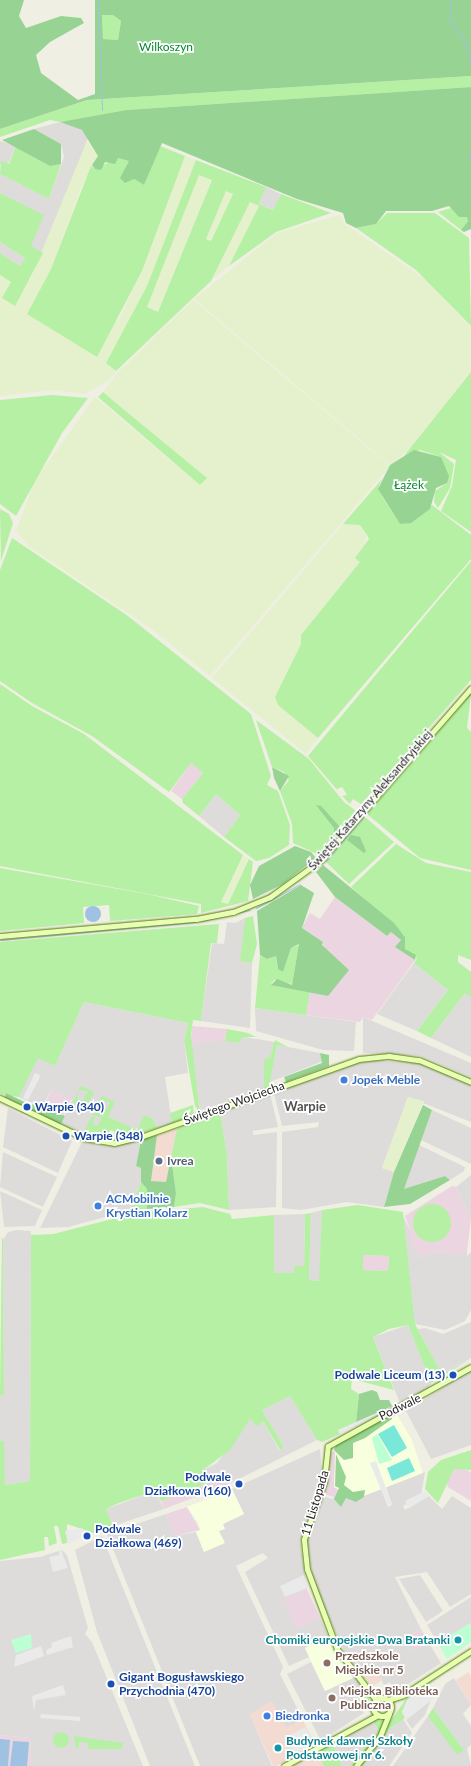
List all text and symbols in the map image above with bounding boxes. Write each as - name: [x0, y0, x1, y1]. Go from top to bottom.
- park label: Wilkoszyn: [139, 40, 193, 54]
- park label: Łążek: [394, 478, 424, 492]
- street label: Świętej Katarzyny Aleksandryjskiej: [305, 727, 435, 873]
- place label: Jopek Meble: [352, 1073, 420, 1087]
- marker: Jopek Meble: [339, 1075, 349, 1085]
- street label: Świętego Wojciecha: [182, 1078, 286, 1128]
- district label: Warpie: [284, 1098, 326, 1114]
- place label: Warpie (340): [35, 1100, 104, 1114]
- marker: Warpie (340): [22, 1102, 32, 1112]
- place label: Warpie (348): [74, 1129, 143, 1143]
- marker: Warpie (348): [61, 1131, 71, 1141]
- place label: Ivrea: [167, 1154, 194, 1168]
- marker: Ivrea: [154, 1156, 164, 1166]
- place label: ACMobilnie Krystian Kolarz: [106, 1192, 187, 1220]
- marker: ACMobilnie Krystian Kolarz: [93, 1201, 103, 1211]
- place label: Podwale Liceum (13): [335, 1368, 445, 1382]
- marker: Podwale Liceum (13): [448, 1370, 458, 1380]
- street label: Podwale: [377, 1391, 423, 1423]
- street label: 11 Listopada: [298, 1469, 332, 1537]
- place label: Podwale Działkowa (160): [144, 1470, 231, 1498]
- marker: Podwale Działkowa (160): [234, 1479, 244, 1489]
- place label: Podwale Działkowa (469): [95, 1522, 182, 1550]
- marker: Podwale Działkowa (469): [82, 1531, 92, 1541]
- place label: Chomiki europejskie Dwa Bratanki: [266, 1633, 450, 1647]
- marker: Chomiki europejskie Dwa Bratanki: [453, 1635, 463, 1645]
- place label: Przedszkole Miejskie nr 5: [335, 1649, 404, 1677]
- marker: Przedszkole Miejskie nr 5: [322, 1658, 332, 1668]
- place label: Gigant Bogusławskiego Przychodnia (470): [119, 1670, 244, 1698]
- marker: Gigant Bogusławskiego Przychodnia (470): [106, 1679, 116, 1689]
- place label: Miejska Biblioteka Publiczna: [340, 1684, 438, 1712]
- marker: Miejska Biblioteka Publiczna: [327, 1693, 337, 1703]
- place label: Biedronka: [275, 1709, 330, 1723]
- marker: Biedronka: [262, 1711, 272, 1721]
- place label: Budynek dawnej Szkoły Podstawowej nr 6.: [286, 1734, 413, 1762]
- marker: Budynek dawnej Szkoły Podstawowej nr 6.: [273, 1743, 283, 1753]

